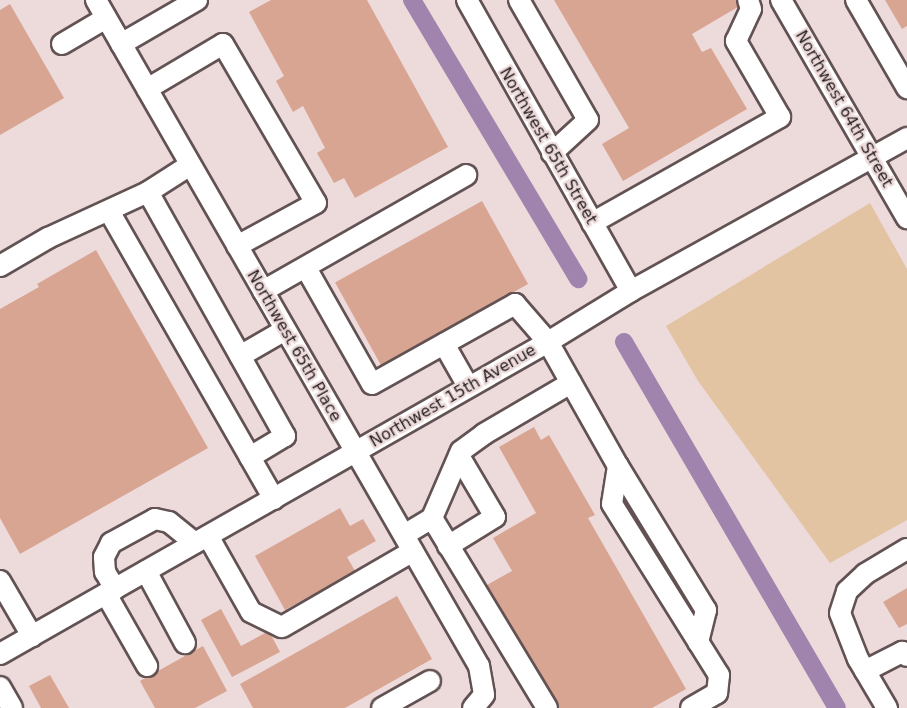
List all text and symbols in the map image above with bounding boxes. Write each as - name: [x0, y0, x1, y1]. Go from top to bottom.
- street label: Northwest 64th Street: [791, 27, 897, 191]
- street label: Northwest 65th Street: [495, 64, 601, 228]
- street label: Northwest 65th Place: [243, 267, 345, 425]
- street label: Northwest 15th Avenue: [366, 341, 540, 451]

